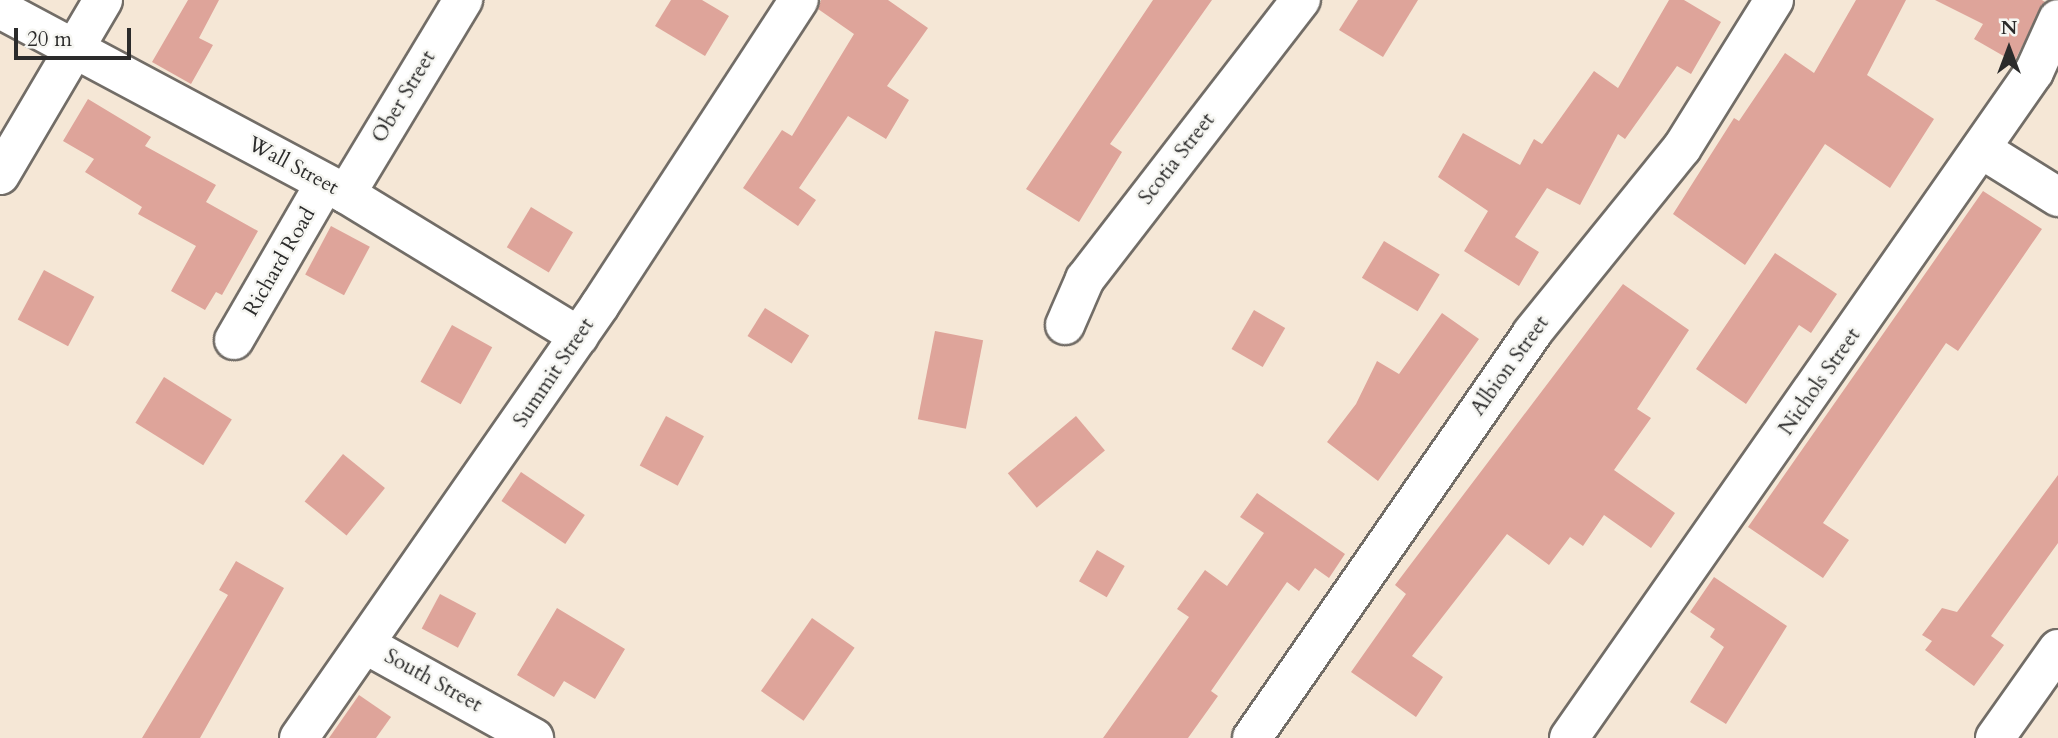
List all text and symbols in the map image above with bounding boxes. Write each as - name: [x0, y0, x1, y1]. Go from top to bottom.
- scale bar: [18, 14, 135, 58]
- north arrow: [1974, 14, 2044, 84]
- text: N: [2001, 15, 2017, 41]
- text: 20 m: [27, 25, 72, 54]
- street label: Ober Street: [367, 46, 441, 148]
- street label: Scotia Street: [1133, 108, 1221, 210]
- street label: Wall Street: [243, 132, 343, 200]
- street label: Richard Road: [239, 203, 321, 321]
- street label: Albion Street: [1465, 311, 1555, 421]
- street label: Summit Street: [508, 314, 600, 432]
- street label: Nichols Street: [1774, 324, 1866, 440]
- street label: South Street: [380, 644, 486, 718]

